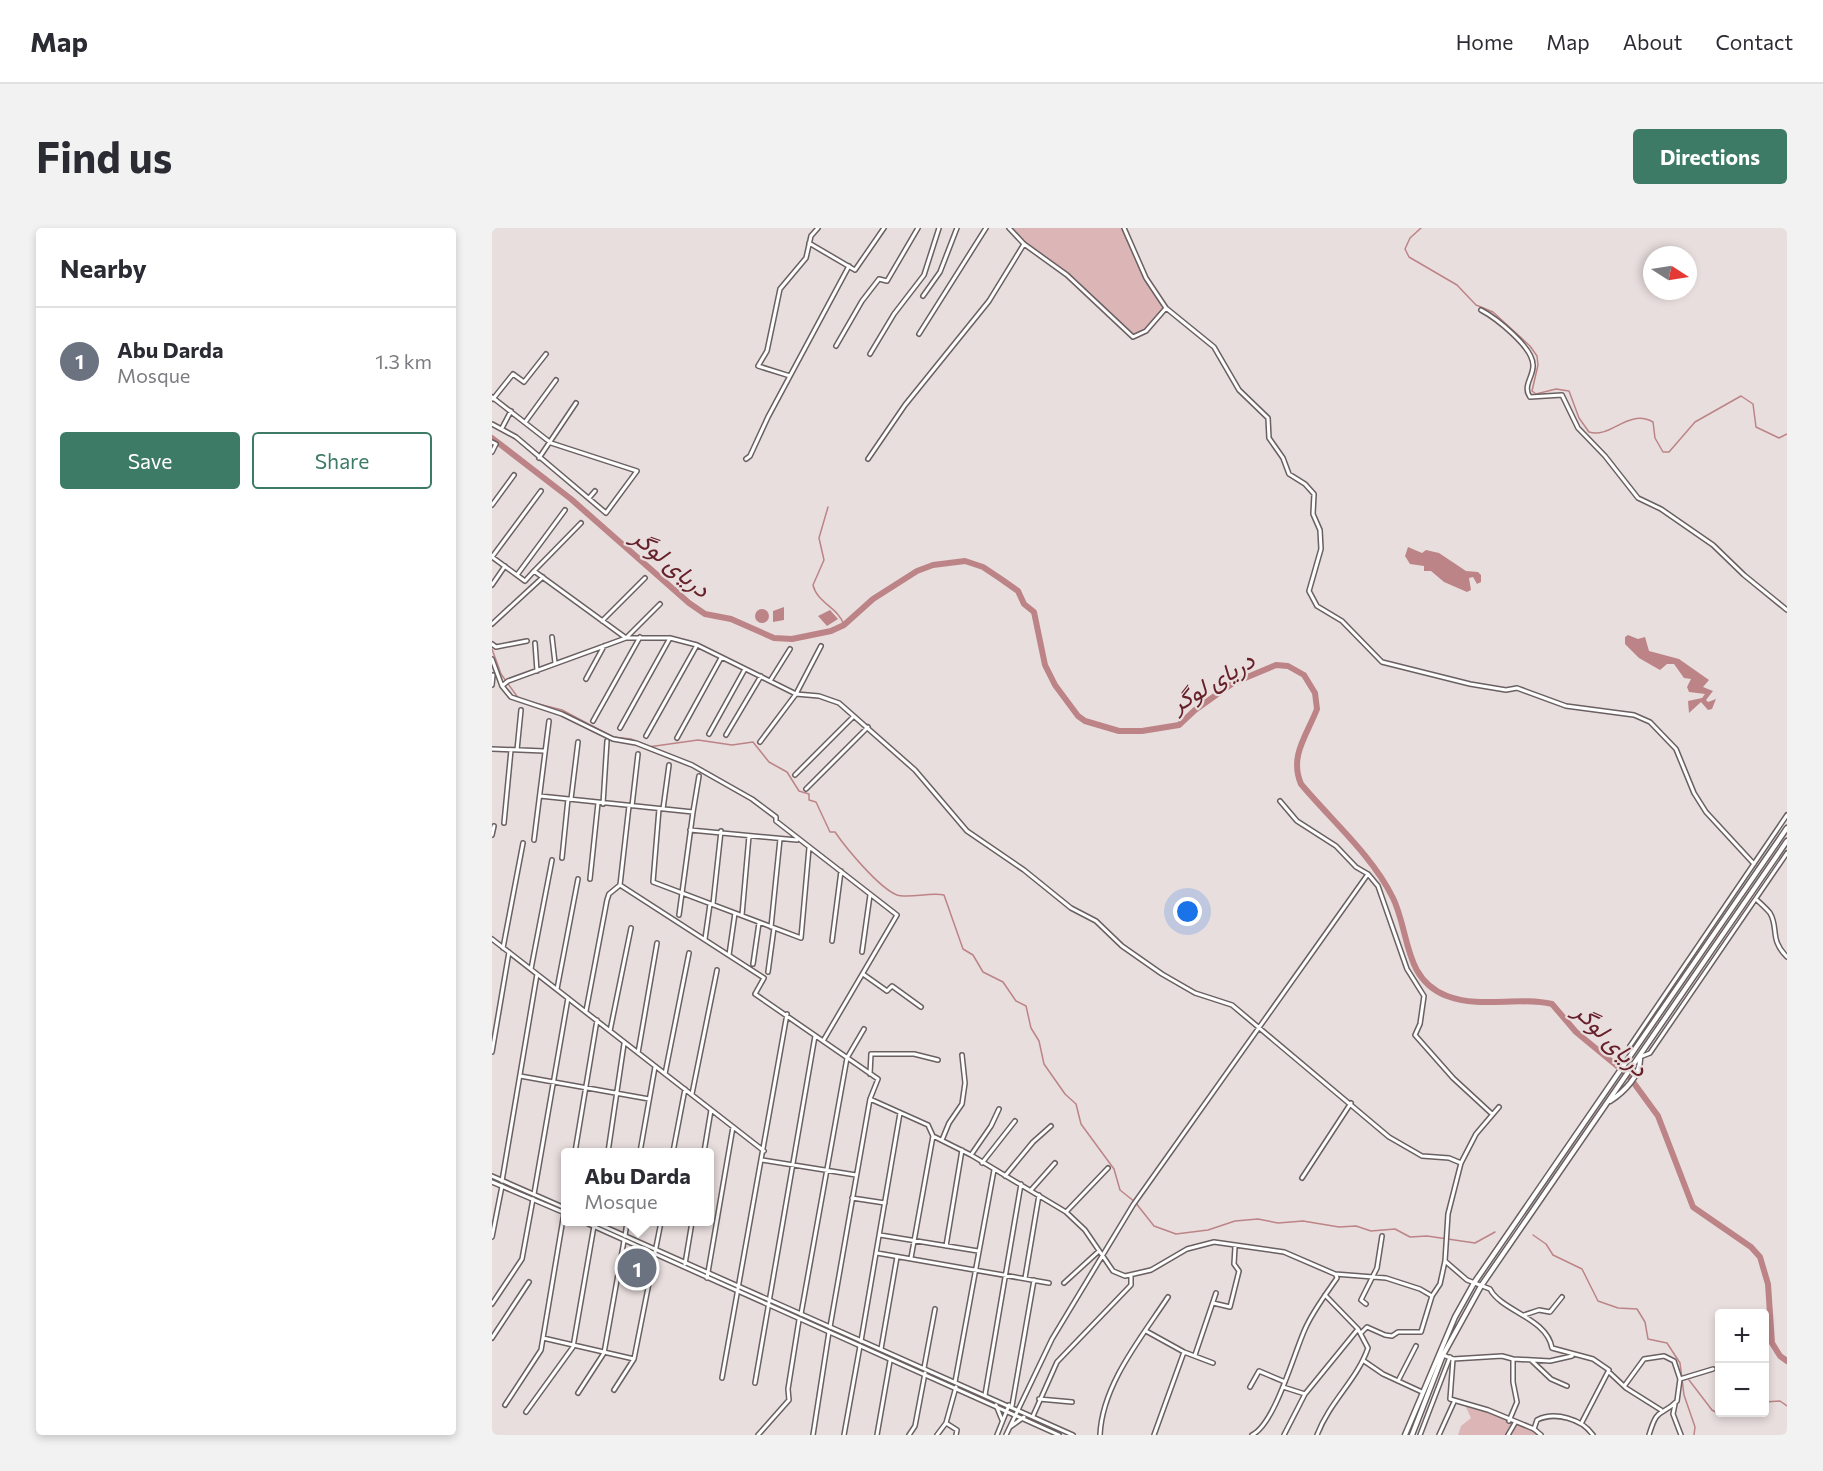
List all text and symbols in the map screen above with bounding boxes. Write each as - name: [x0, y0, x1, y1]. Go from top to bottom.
- text: Map: [30, 24, 88, 58]
- text: Home: [1456, 29, 1513, 54]
- text: Map: [1546, 29, 1590, 54]
- text: About: [1623, 29, 1682, 54]
- text: Contact: [1715, 29, 1793, 54]
- button: Directions: [1633, 129, 1787, 184]
- text: Find us: [36, 130, 172, 182]
- north arrow: [1643, 246, 1697, 300]
- text: Nearby: [60, 252, 147, 283]
- text: Abu Darda: [117, 336, 224, 363]
- text: 1: [75, 349, 84, 373]
- text: 1.3 km: [375, 349, 432, 373]
- text: Mosque: [117, 363, 190, 387]
- button: Save: [60, 432, 240, 489]
- button: Share: [252, 432, 432, 489]
- water label: دریای لوگر: [624, 520, 717, 605]
- water label: دریای لوگر: [1163, 644, 1261, 720]
- your location: [1173, 897, 1202, 926]
- water label: دریای لوگر: [1566, 995, 1655, 1084]
- popup: [561, 1148, 714, 1226]
- text: Abu Darda: [584, 1162, 691, 1189]
- text: Mosque: [584, 1189, 658, 1213]
- pin: 1: [618, 1246, 656, 1290]
- map controls: [1715, 1309, 1769, 1417]
- button: +: [1715, 1309, 1769, 1363]
- button: −: [1715, 1363, 1769, 1417]

